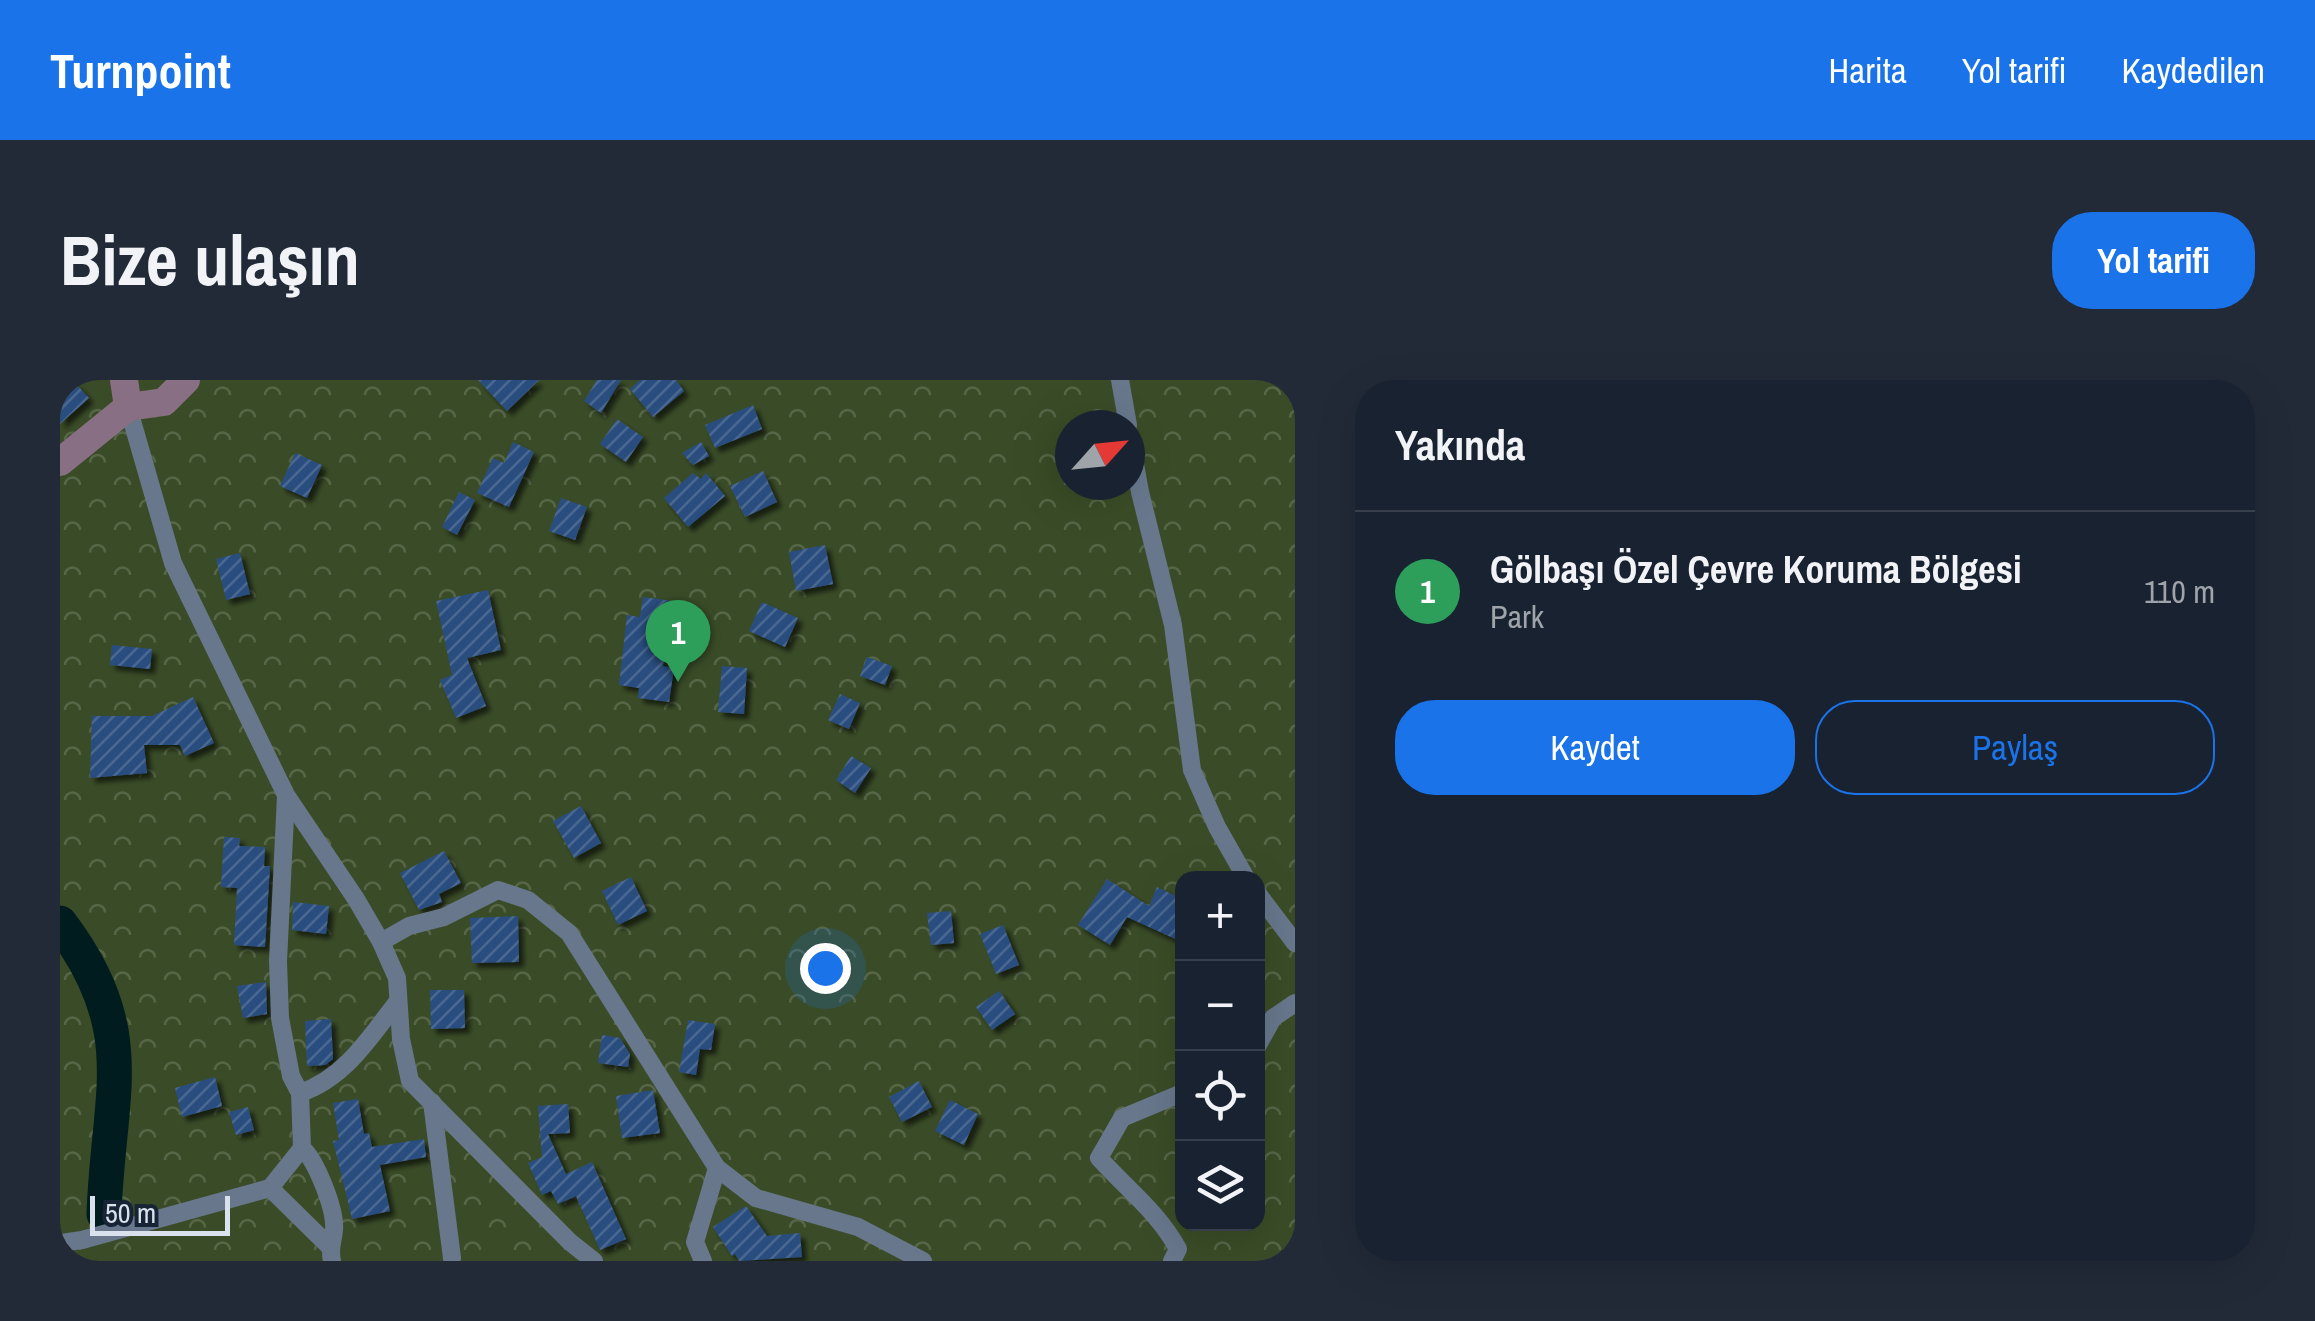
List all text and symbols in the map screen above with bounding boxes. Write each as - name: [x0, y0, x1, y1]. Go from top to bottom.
- text: Turnpoint: [50, 38, 231, 103]
- text: Harita: [1829, 47, 1907, 94]
- text: Yol tarifi: [1962, 47, 2066, 94]
- text: Kaydedilen: [2121, 47, 2265, 94]
- button: Yol tarifi: [2052, 212, 2255, 309]
- text: Bize ulaşın: [60, 213, 360, 307]
- north arrow: [1055, 410, 1145, 500]
- text: Yakında: [1395, 417, 1525, 473]
- text: Gölbaşı Özel Çevre Koruma Bölgesi: [1490, 544, 2022, 595]
- text: 1: [1420, 570, 1435, 613]
- text: 110 m: [2144, 570, 2215, 613]
- text: Park: [1490, 595, 1544, 638]
- pin: 1: [646, 600, 710, 682]
- button: Kaydet: [1395, 700, 1795, 795]
- button: Paylaş: [1815, 700, 2215, 795]
- map controls: [1175, 871, 1265, 1231]
- button: +: [1175, 871, 1265, 961]
- your location: [800, 943, 851, 994]
- button: −: [1175, 961, 1265, 1051]
- button: locate: [1175, 1051, 1265, 1141]
- button: layers: [1175, 1141, 1265, 1231]
- scale bar: [90, 1191, 230, 1236]
- text: 50 m: [105, 1194, 156, 1232]

